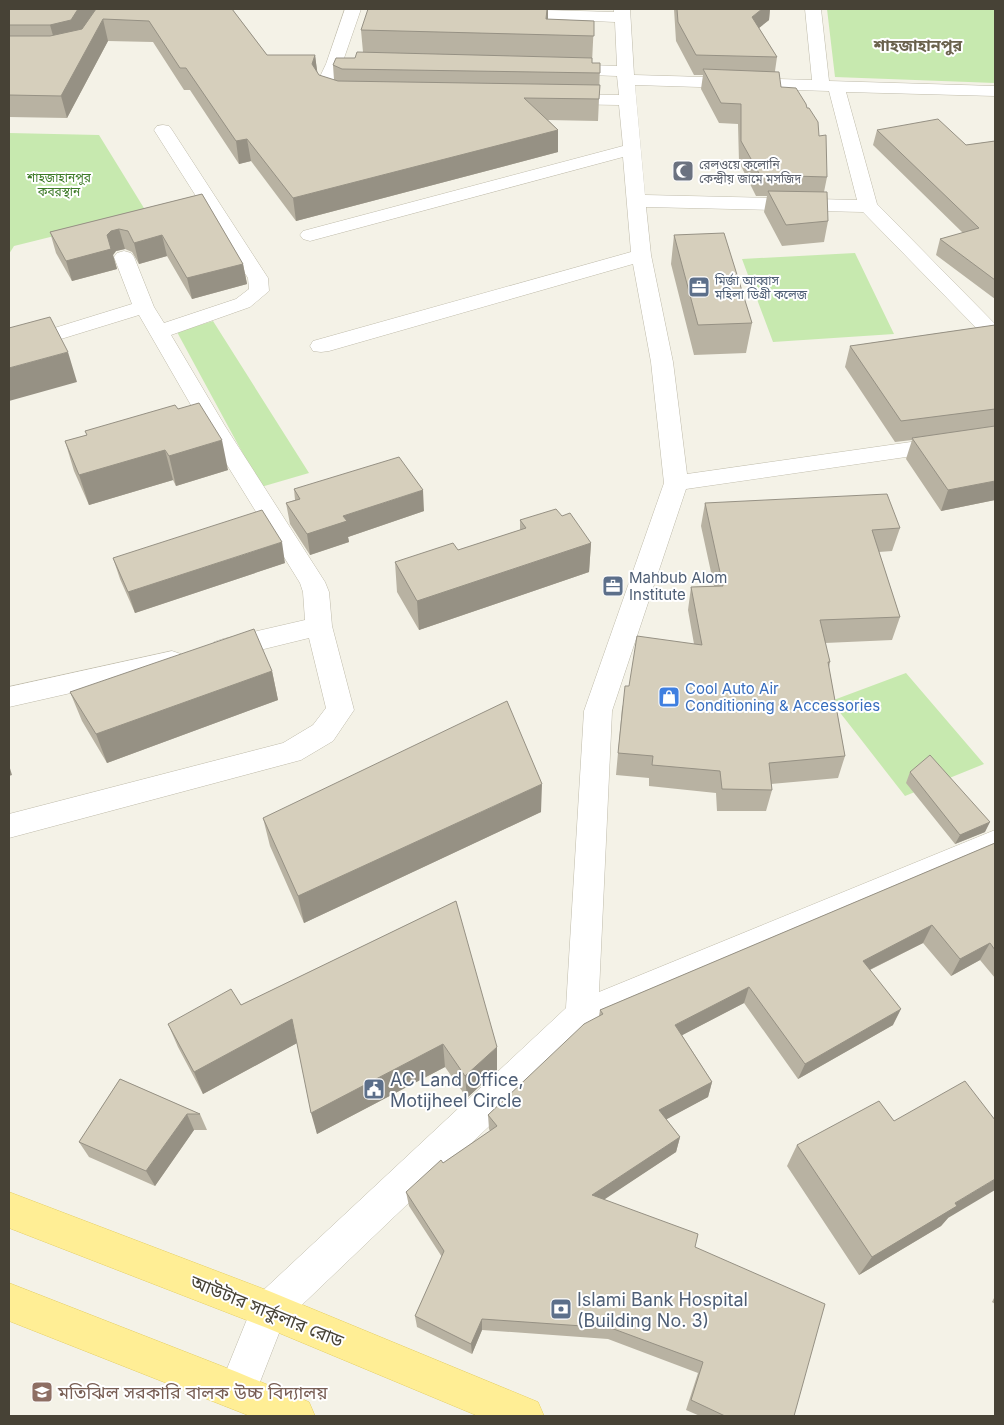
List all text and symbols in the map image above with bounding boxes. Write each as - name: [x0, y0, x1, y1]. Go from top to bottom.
- district label: শাহজাহানপুর: [873, 35, 963, 56]
- place label: রেলওয়ে কলোনি কেন্দ্রীয় জামে মসজিদ: [699, 157, 801, 186]
- mosque icon: রেলওয়ে কলোনি কেন্দ্রীয় জামে মসজিদ: [671, 159, 695, 183]
- park label: শাহজাহানপুর কবরস্থান: [26, 170, 92, 199]
- place label: মির্জা আব্বাস মহিলা ডিগ্রী কলেজ: [714, 273, 808, 302]
- office icon: মির্জা আব্বাস মহিলা ডিগ্রী কলেজ: [687, 275, 711, 299]
- place label: Mahbub Alom Institute: [629, 568, 727, 604]
- office icon: Mahbub Alom Institute: [601, 574, 625, 598]
- place label: Cool Auto Air Conditioning & Accessories: [685, 679, 880, 715]
- shop icon: Cool Auto Air Conditioning & Accessories: [657, 685, 681, 709]
- place label: AC Land Office, Motijheel Circle: [390, 1069, 524, 1111]
- public building icon: AC Land Office, Motijheel Circle: [362, 1077, 386, 1101]
- street label: আউটার সার্কুলার রোড: [186, 1270, 347, 1352]
- place label: Islami Bank Hospital (Building No. 3): [577, 1289, 748, 1331]
- bank icon: Islami Bank Hospital (Building No. 3): [549, 1297, 573, 1321]
- school or university icon: মতিঝিল সরকারি বালক উচ্চ বিদ্যালয়: [30, 1380, 54, 1404]
- place label: মতিঝিল সরকারি বালক উচ্চ বিদ্যালয়: [57, 1382, 328, 1403]

